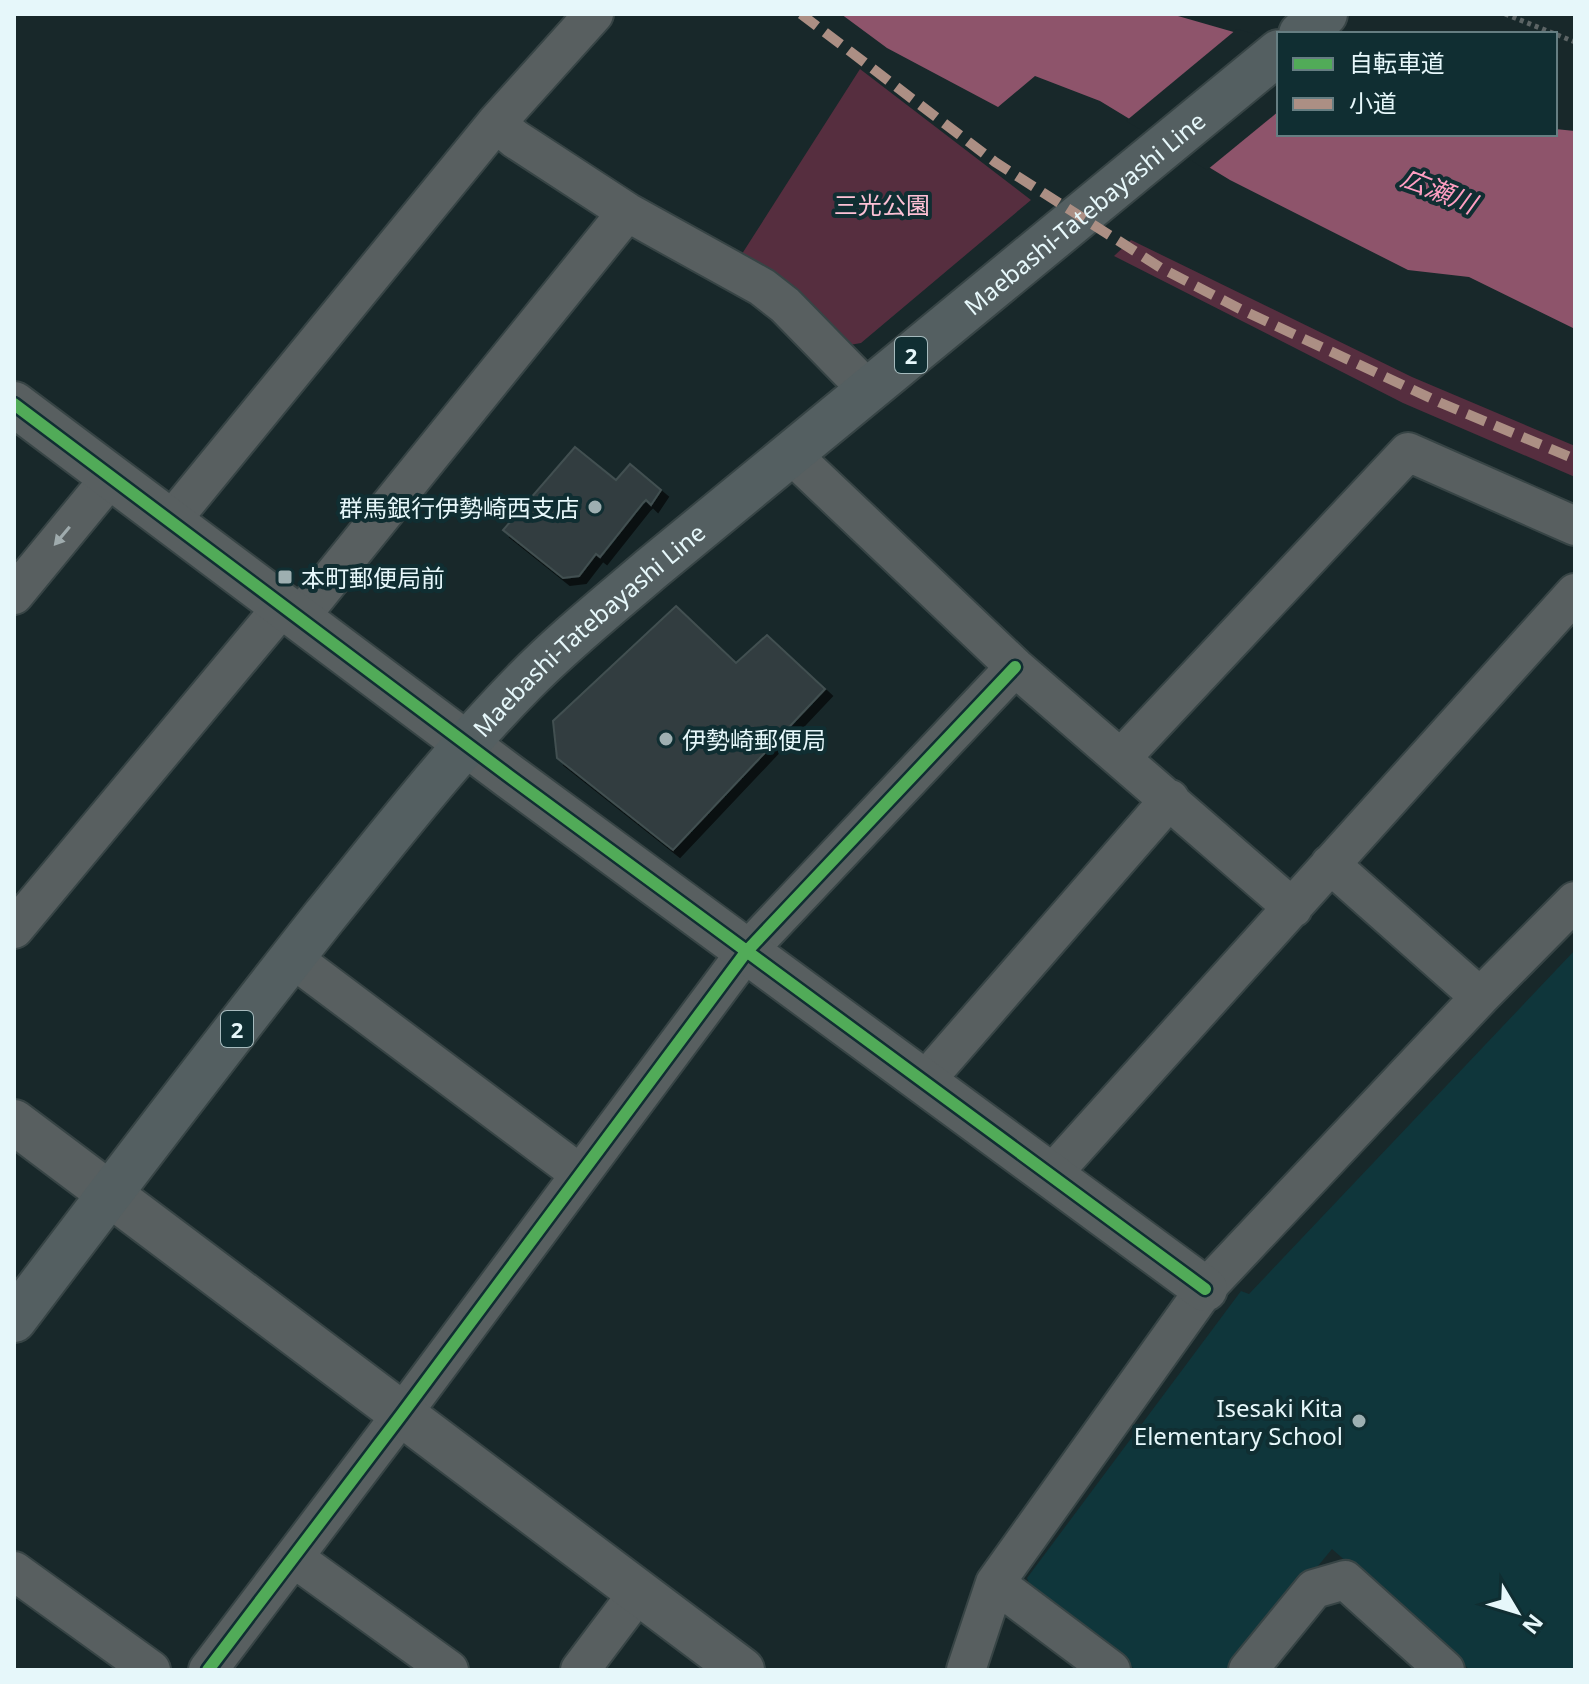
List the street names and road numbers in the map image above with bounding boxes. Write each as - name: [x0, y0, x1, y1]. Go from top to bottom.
- street label: Maebashi-Tatebayashi Line: [956, 103, 1212, 322]
- road number: 2: [895, 337, 927, 373]
- street label: Maebashi-Tatebayashi Line: [465, 515, 711, 743]
- road number: 2: [221, 1011, 253, 1047]

